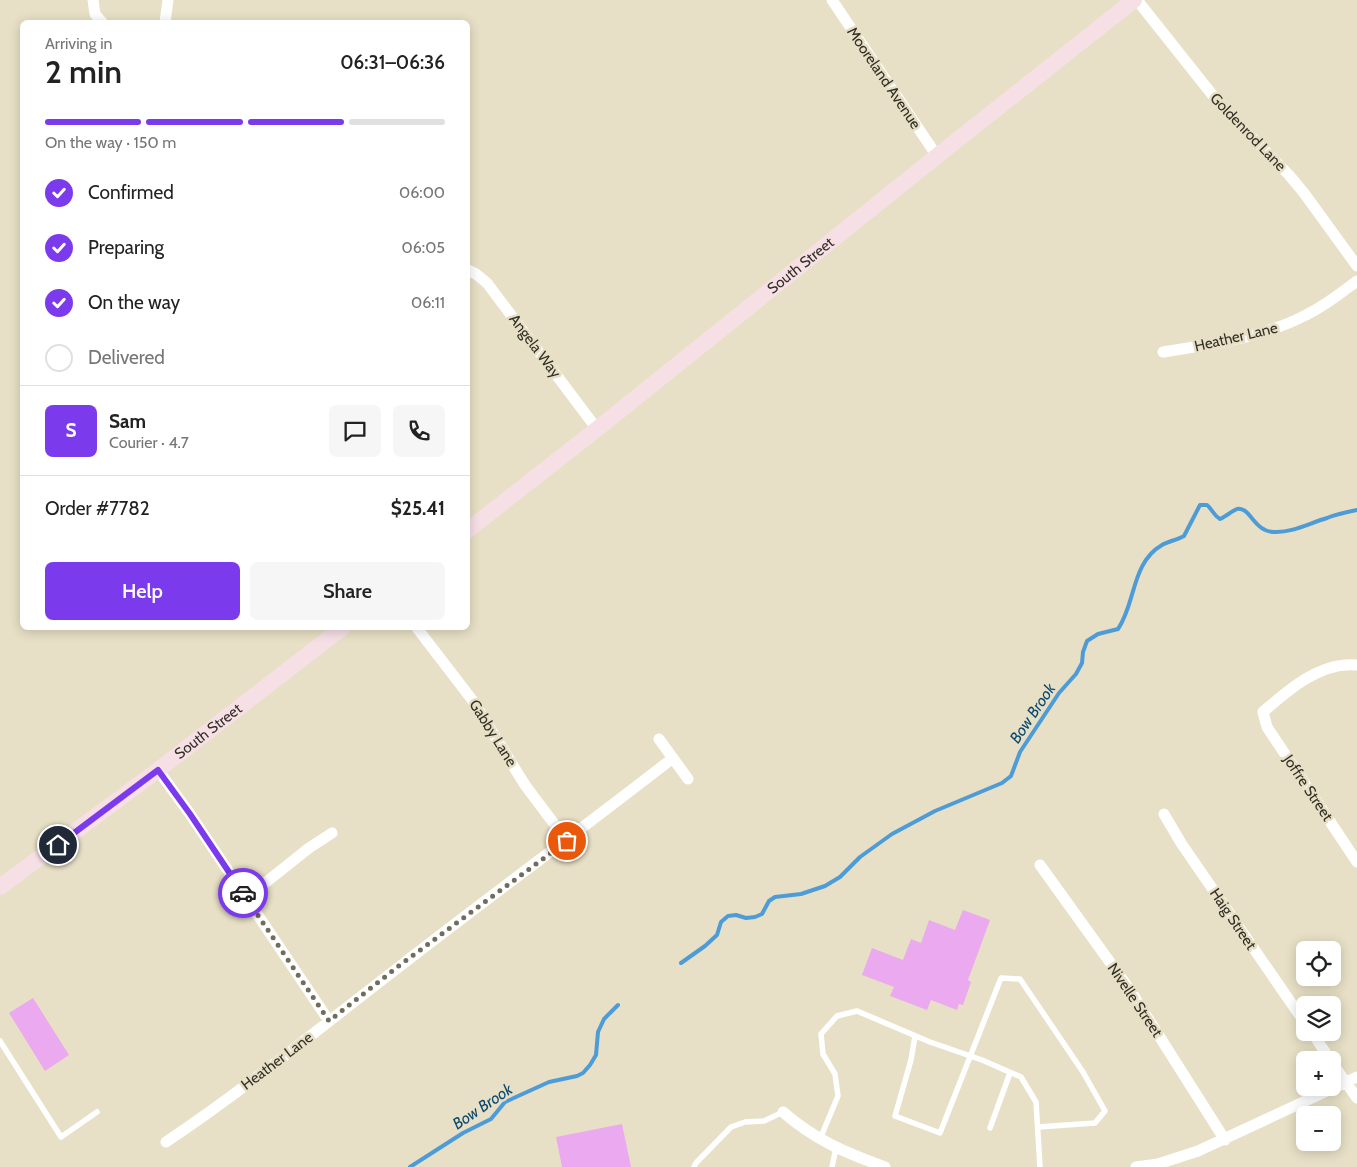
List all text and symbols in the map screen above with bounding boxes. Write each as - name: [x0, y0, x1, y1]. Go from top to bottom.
- street label: Mooreland Avenue: [843, 24, 925, 133]
- text: Arriving in: [45, 34, 112, 53]
- text: 06:31–06:36: [340, 51, 445, 74]
- text: 2 min: [45, 52, 122, 91]
- street label: Goldenrod Lane: [1206, 89, 1290, 175]
- text: On the way · 150 m: [45, 133, 176, 152]
- icon: check: [45, 179, 73, 207]
- text: Confirmed: [88, 181, 174, 204]
- text: 06:00: [399, 183, 445, 202]
- street label: South Street: [764, 233, 837, 298]
- icon: check: [45, 234, 73, 262]
- text: Preparing: [88, 236, 164, 259]
- text: 06:05: [402, 238, 445, 257]
- icon: check: [45, 289, 73, 317]
- text: On the way: [88, 291, 180, 314]
- text: 06:11: [411, 293, 445, 312]
- street label: Angela Way: [505, 311, 565, 382]
- street label: Heather Lane: [1193, 319, 1280, 355]
- text: Delivered: [88, 346, 165, 369]
- button: chat: [329, 405, 381, 457]
- button: phone: [393, 405, 445, 457]
- text: Sam: [109, 410, 146, 433]
- text: S: [65, 419, 77, 442]
- text: Courier · 4.7: [109, 433, 189, 452]
- text: Order #7782: [45, 497, 150, 520]
- text: $25.41: [391, 497, 445, 520]
- button: Help: [45, 562, 240, 620]
- button: Share: [250, 562, 445, 620]
- water label: Bow Brook: [1006, 679, 1060, 747]
- street label: Gabby Lane: [465, 696, 521, 770]
- street label: South Street: [171, 700, 245, 763]
- street label: Joffre Street: [1279, 751, 1337, 824]
- pin: [546, 820, 588, 862]
- pin: [37, 824, 79, 866]
- icon: bag: [553, 827, 581, 855]
- icon: home: [44, 831, 72, 859]
- courier: [218, 868, 268, 918]
- icon: car: [229, 879, 257, 907]
- street label: Haig Street: [1206, 885, 1260, 953]
- map controls: [1296, 941, 1341, 1151]
- button: locate: [1296, 941, 1341, 986]
- street label: Nivelle Street: [1104, 960, 1166, 1040]
- button: layers: [1296, 996, 1341, 1041]
- street label: Heather Lane: [238, 1028, 317, 1094]
- button: +: [1296, 1051, 1341, 1096]
- water label: Bow Brook: [449, 1079, 517, 1133]
- button: −: [1296, 1106, 1341, 1151]

